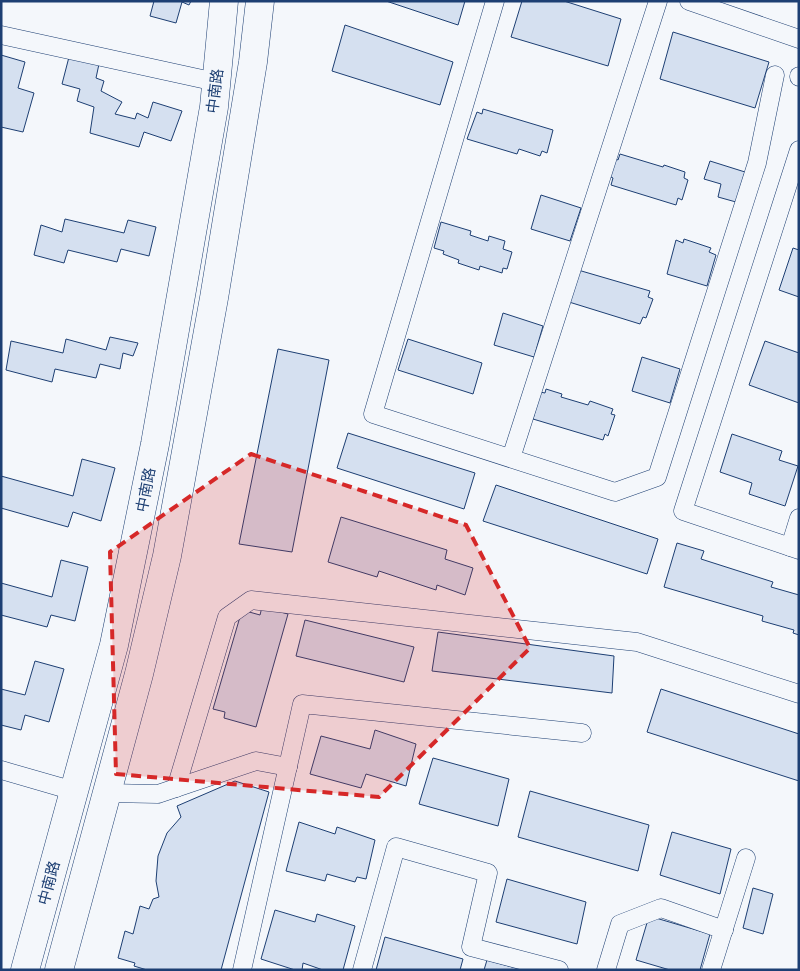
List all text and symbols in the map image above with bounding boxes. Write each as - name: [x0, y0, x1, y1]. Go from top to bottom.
- street label: 中南路: [203, 68, 226, 114]
- street label: 中南路: [133, 466, 158, 514]
- street label: 中南路: [34, 859, 63, 907]

